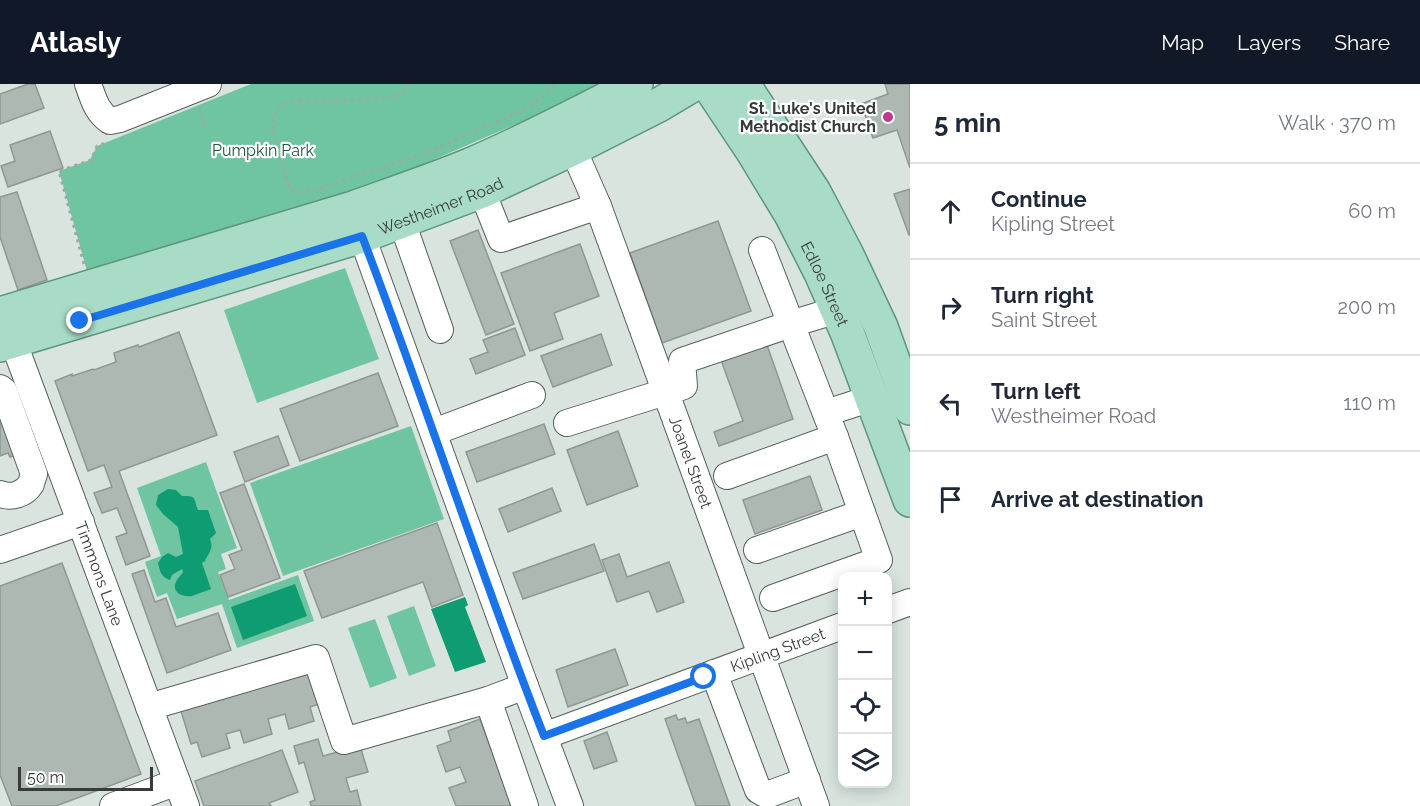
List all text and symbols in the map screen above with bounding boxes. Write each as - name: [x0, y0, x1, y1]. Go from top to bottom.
- text: Atlasly: [30, 26, 121, 59]
- text: Map: [1161, 30, 1204, 55]
- text: Layers: [1237, 30, 1301, 55]
- text: Share: [1334, 30, 1390, 55]
- place label: St. Luke's United Methodist Church: [740, 99, 876, 136]
- text: 5 min: [934, 108, 1001, 138]
- marker: St. Luke's United Methodist Church: [881, 110, 895, 124]
- text: Walk · 370 m: [1278, 111, 1396, 135]
- park label: Pumpkin Park: [212, 141, 315, 160]
- street label: Westheimer Road: [375, 173, 506, 239]
- text: Continue: [991, 186, 1087, 212]
- icon: ahead: [934, 195, 967, 228]
- text: 60 m: [1348, 199, 1396, 223]
- text: Kipling Street: [991, 212, 1115, 236]
- street label: Edloe Street: [797, 238, 853, 330]
- text: Turn right: [991, 282, 1094, 308]
- icon: right: [934, 291, 967, 324]
- text: 200 m: [1338, 295, 1396, 319]
- route end: [66, 307, 92, 333]
- text: Saint Street: [991, 308, 1097, 332]
- text: Turn left: [991, 378, 1081, 404]
- icon: left: [934, 387, 967, 420]
- text: 110 m: [1343, 391, 1396, 415]
- text: Westheimer Road: [991, 404, 1156, 428]
- street label: Joanel Street: [666, 413, 717, 511]
- icon: arrive: [934, 483, 967, 516]
- text: Arrive at destination: [991, 486, 1204, 512]
- street label: Timmons Lane: [71, 518, 128, 628]
- map controls: [838, 572, 892, 788]
- button: +: [838, 572, 892, 626]
- street label: Kipling Street: [728, 623, 828, 676]
- button: −: [838, 626, 892, 680]
- route start: [690, 663, 716, 689]
- button: locate: [838, 680, 892, 734]
- button: layers: [838, 734, 892, 788]
- scale bar: [18, 764, 153, 792]
- text: 50 m: [27, 768, 64, 787]

